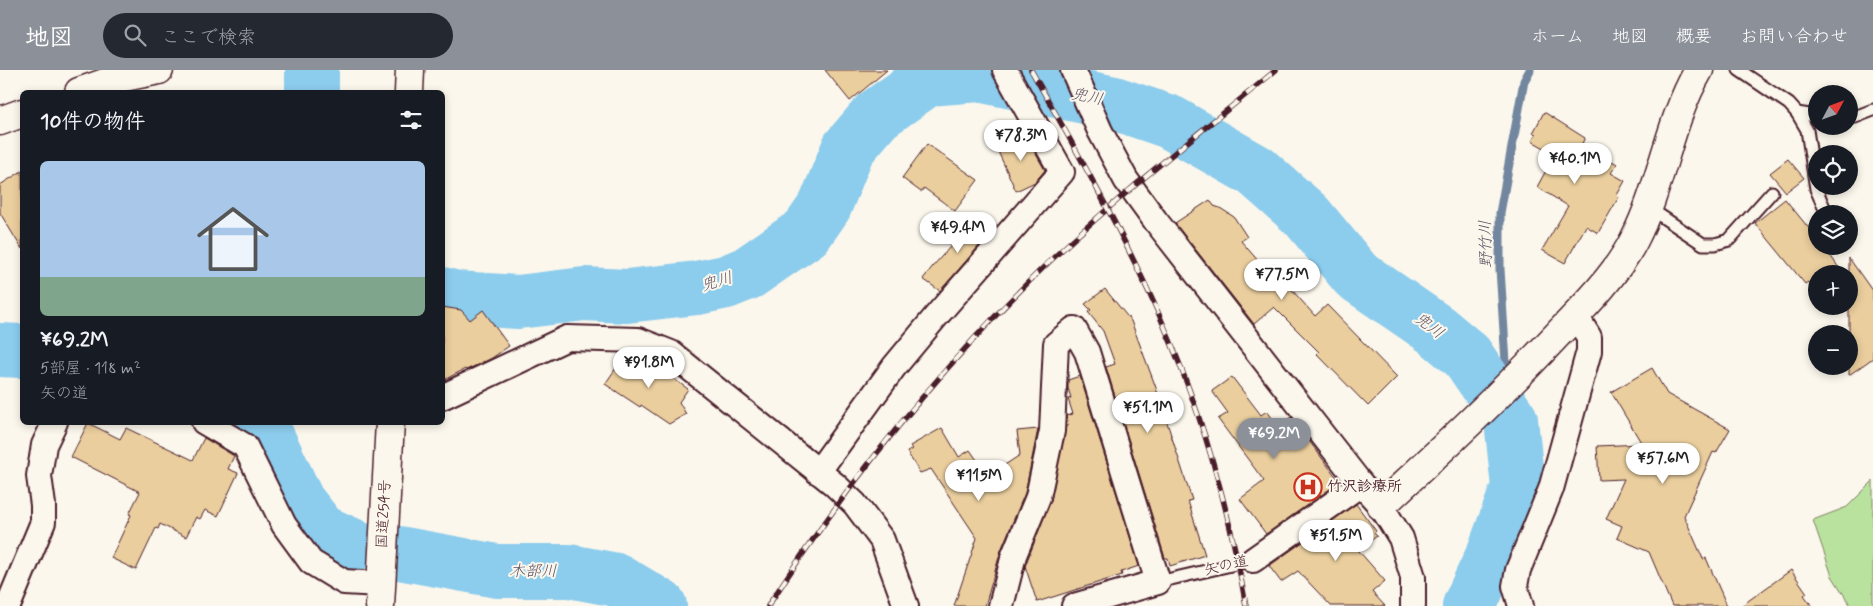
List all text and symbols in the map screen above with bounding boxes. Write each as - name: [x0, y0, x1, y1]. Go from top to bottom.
- search box: [103, 13, 453, 58]
- icon: search: [121, 21, 149, 49]
- text: 地図: [25, 23, 73, 54]
- text: ここで検索: [161, 25, 256, 50]
- text: ホーム: [1531, 25, 1584, 49]
- text: 地図: [1612, 25, 1648, 49]
- text: 概要: [1676, 25, 1712, 49]
- text: お問い合わせ: [1740, 25, 1848, 49]
- water label: 兜川: [1069, 84, 1105, 110]
- north arrow: [1808, 85, 1858, 135]
- map controls: [1808, 85, 1858, 375]
- icon: filters: [397, 106, 425, 134]
- text: 10件の物件: [40, 108, 145, 136]
- pin: ¥78.3M: [980, 119, 1062, 162]
- text: ¥78.3M: [995, 125, 1047, 146]
- pin: ¥40.1M: [1534, 142, 1616, 185]
- button: locate: [1808, 145, 1858, 195]
- text: ¥40.1M: [1549, 148, 1601, 169]
- icon: home: [188, 194, 278, 284]
- button: layers: [1808, 205, 1858, 255]
- pin: ¥49.4M: [917, 212, 999, 254]
- text: ¥49.4M: [931, 217, 985, 238]
- water label: 野竹川: [1475, 220, 1497, 268]
- pin: ¥77.5M: [1241, 258, 1323, 301]
- text: ¥77.5M: [1255, 264, 1309, 285]
- button: +: [1808, 265, 1858, 315]
- water label: 兜川: [699, 267, 735, 297]
- water label: 兜川: [1410, 308, 1448, 344]
- button: −: [1808, 325, 1858, 375]
- text: ¥69.2M: [40, 326, 108, 354]
- pin: ¥91.8M: [608, 346, 690, 389]
- text: ¥91.8M: [624, 352, 674, 373]
- text: 5部屋 · 118 m²: [40, 358, 141, 379]
- text: 矢の道: [40, 383, 88, 404]
- pin: ¥51.1M: [1107, 392, 1189, 434]
- text: ¥51.1M: [1123, 397, 1173, 418]
- pin: ¥69.2M: [1233, 418, 1315, 460]
- text: ¥69.2M: [1248, 423, 1300, 444]
- pin: ¥57.6M: [1622, 442, 1704, 485]
- text: ¥57.6M: [1637, 448, 1689, 469]
- pin: ¥115M: [944, 460, 1014, 502]
- text: ¥115M: [956, 465, 1002, 486]
- hospital icon: 竹沢診療所: [1293, 472, 1323, 502]
- place label: 竹沢診療所: [1327, 477, 1402, 497]
- street label: 国道254号: [372, 479, 396, 549]
- pin: ¥51.5M: [1295, 520, 1377, 562]
- text: ¥51.5M: [1310, 525, 1362, 546]
- street label: 矢の道: [1202, 551, 1250, 581]
- water label: 木部川: [509, 561, 557, 582]

